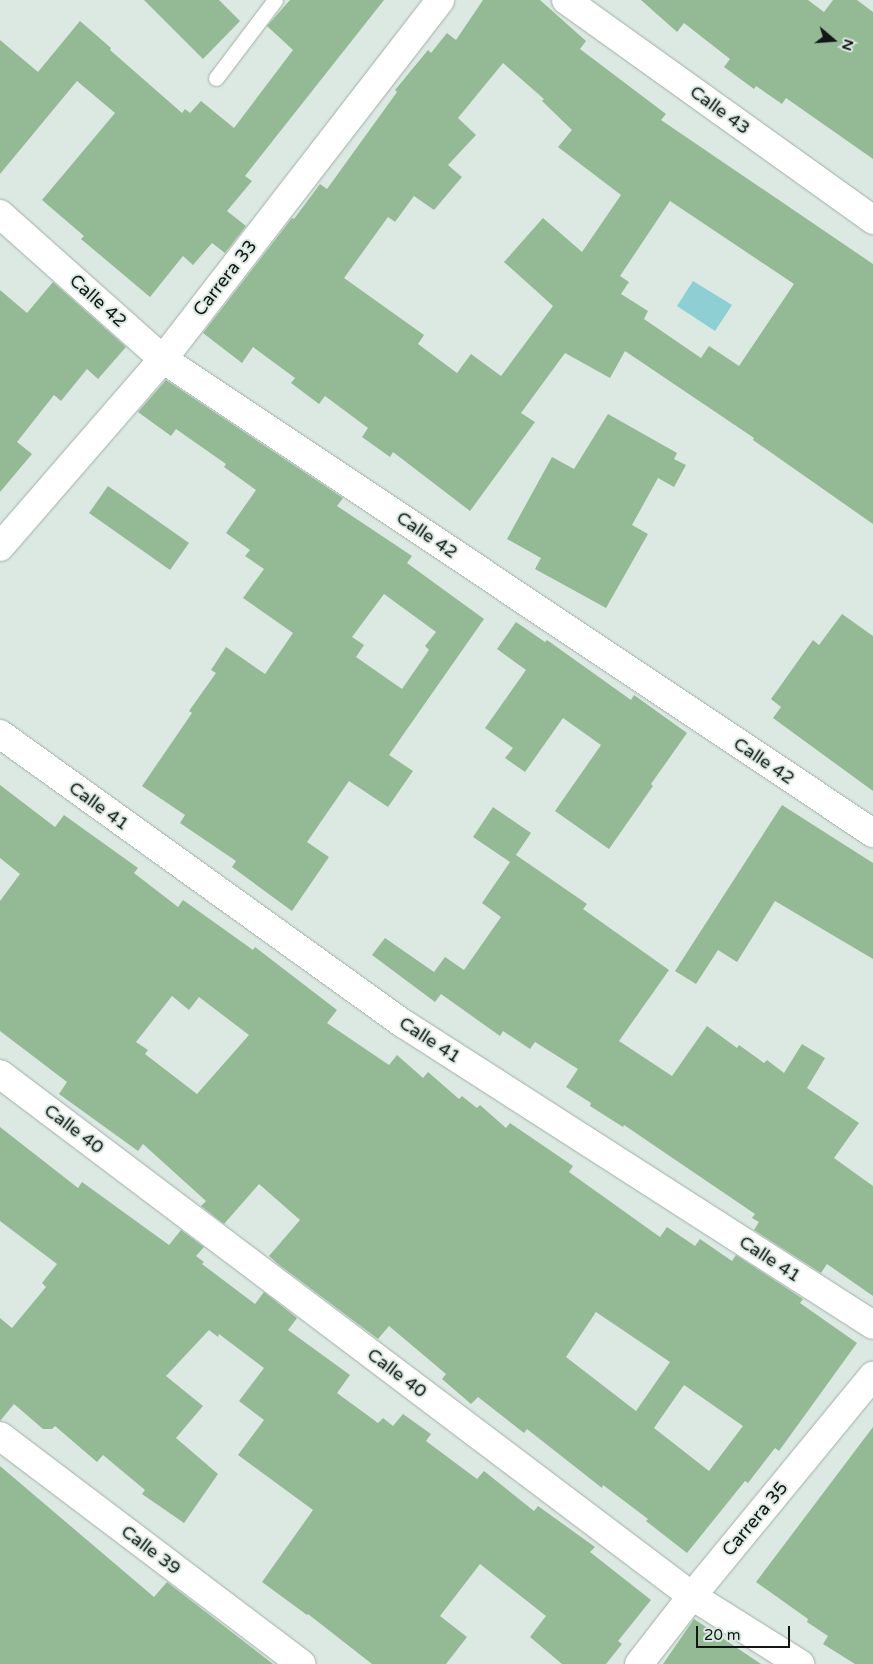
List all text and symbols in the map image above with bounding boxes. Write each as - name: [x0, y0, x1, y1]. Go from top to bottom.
- north arrow: [808, 15, 858, 65]
- text: N: [838, 37, 858, 53]
- street label: Calle 43: [686, 81, 754, 139]
- street label: Carrera 33: [189, 236, 261, 320]
- street label: Calle 42: [65, 270, 131, 332]
- street label: Calle 42: [392, 507, 462, 563]
- street label: Calle 42: [729, 733, 799, 789]
- street label: Calle 41: [65, 777, 133, 835]
- street label: Calle 41: [395, 1012, 465, 1068]
- street label: Calle 40: [40, 1100, 108, 1158]
- street label: Calle 41: [735, 1231, 805, 1287]
- street label: Calle 40: [363, 1344, 431, 1402]
- street label: Carrera 35: [718, 1477, 792, 1561]
- street label: Calle 39: [117, 1521, 185, 1579]
- scale bar: [698, 1616, 792, 1648]
- text: 20 m: [704, 1626, 741, 1644]

